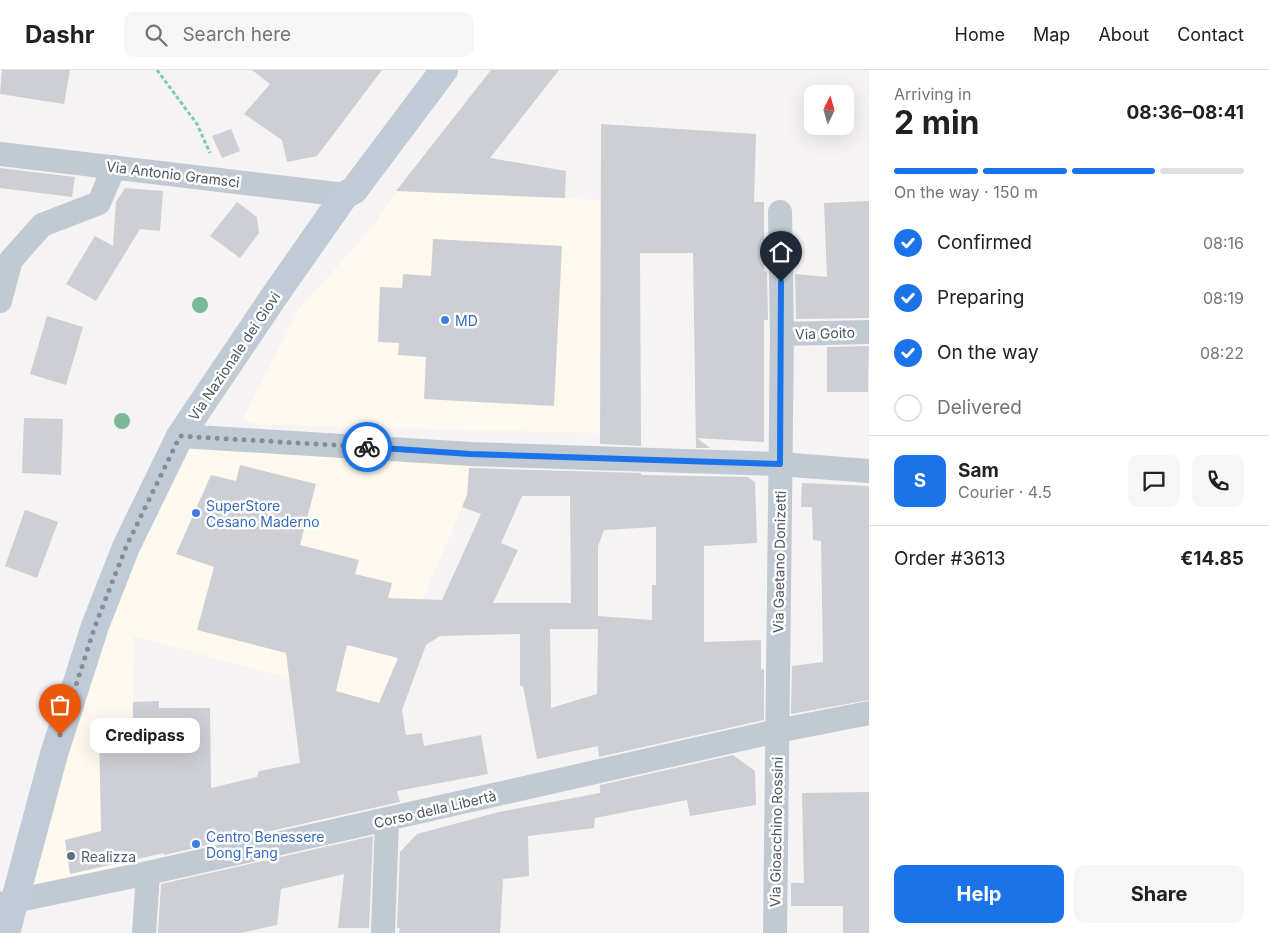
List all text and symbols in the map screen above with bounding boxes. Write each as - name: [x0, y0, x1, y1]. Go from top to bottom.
- search box: [124, 12, 474, 57]
- text: Dashr: [25, 20, 94, 49]
- icon: search: [142, 21, 170, 49]
- text: Search here: [182, 23, 291, 46]
- text: Home: [955, 24, 1005, 45]
- text: Map: [1033, 24, 1070, 45]
- text: About: [1098, 24, 1149, 45]
- text: Contact: [1177, 24, 1244, 45]
- text: Arriving in: [894, 84, 971, 104]
- north arrow: [804, 85, 854, 135]
- map controls: [804, 85, 854, 135]
- text: 08:36–08:41: [1127, 101, 1244, 124]
- text: 2 min: [894, 103, 980, 142]
- street label: Via Antonio Gramsci: [105, 157, 241, 191]
- text: On the way · 150 m: [894, 182, 1038, 202]
- icon: check: [894, 229, 922, 257]
- pin: [760, 231, 802, 282]
- text: Confirmed: [937, 231, 1032, 254]
- text: 08:16: [1203, 233, 1244, 253]
- icon: home: [767, 238, 795, 266]
- icon: check: [894, 284, 922, 312]
- text: Preparing: [937, 286, 1024, 309]
- street label: Via Nazionale dei Giovi: [185, 288, 283, 424]
- text: 08:19: [1203, 288, 1244, 308]
- place label: MD: [455, 312, 478, 329]
- marker: MD: [439, 314, 451, 326]
- street label: Via Goito: [795, 323, 855, 343]
- icon: check: [894, 339, 922, 367]
- text: On the way: [937, 341, 1039, 364]
- text: 08:22: [1200, 343, 1244, 363]
- text: Delivered: [937, 396, 1022, 419]
- courier: [342, 422, 392, 472]
- icon: bike: [353, 433, 381, 461]
- button: chat: [1128, 455, 1180, 507]
- button: phone: [1192, 455, 1244, 507]
- text: Sam: [958, 459, 999, 482]
- text: S: [914, 469, 926, 492]
- text: Courier · 4.5: [958, 482, 1052, 502]
- street label: Via Gaetano Donizetti: [769, 491, 789, 633]
- place label: SuperStore Cesano Maderno: [206, 497, 320, 530]
- marker: SuperStore Cesano Maderno: [190, 507, 202, 519]
- text: Order #3613: [894, 547, 1006, 570]
- text: €14.85: [1180, 547, 1244, 570]
- pin: [39, 684, 81, 735]
- icon: bag: [46, 691, 74, 719]
- callout: Credipass: [90, 718, 200, 752]
- text: Credipass: [105, 725, 185, 745]
- street label: Via Gioacchino Rossini: [766, 757, 786, 907]
- street label: Corso della Libertà: [372, 787, 498, 831]
- place label: Centro Benessere Dong Fang: [206, 828, 325, 861]
- marker: Centro Benessere Dong Fang: [190, 838, 202, 850]
- place label: Realizza: [81, 848, 136, 865]
- marker: Realizza: [65, 850, 77, 862]
- button: Help: [894, 865, 1064, 923]
- button: Share: [1074, 865, 1244, 923]

